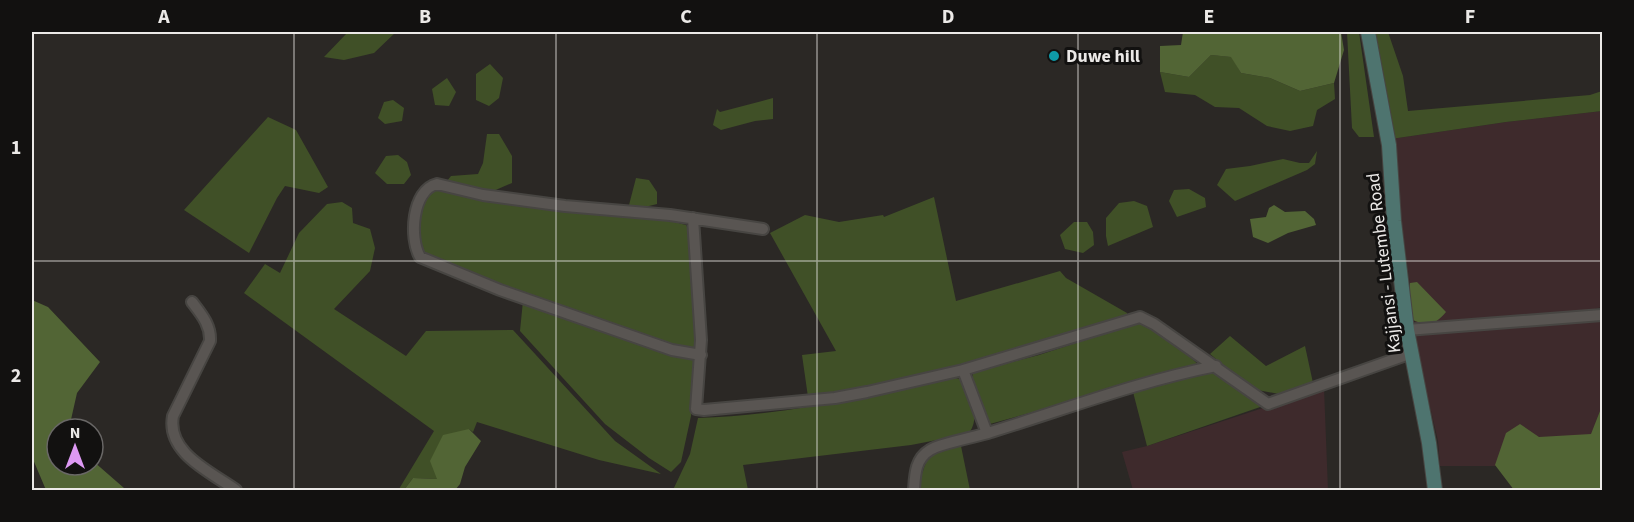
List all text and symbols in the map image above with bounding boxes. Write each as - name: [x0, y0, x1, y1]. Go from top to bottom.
- text: A: [157, 3, 170, 31]
- text: B: [419, 3, 431, 31]
- text: C: [680, 3, 692, 31]
- text: D: [942, 3, 954, 31]
- text: E: [1204, 3, 1214, 31]
- text: F: [1465, 3, 1475, 31]
- place label: Duwe hill: [1066, 44, 1140, 69]
- marker: Duwe hill: [1047, 49, 1061, 63]
- text: 1: [11, 134, 21, 162]
- street label: Kajjansi - Lutembe Road: [1361, 172, 1407, 354]
- text: 2: [11, 362, 21, 390]
- north arrow: [45, 417, 105, 477]
- text: N: [70, 422, 80, 444]

